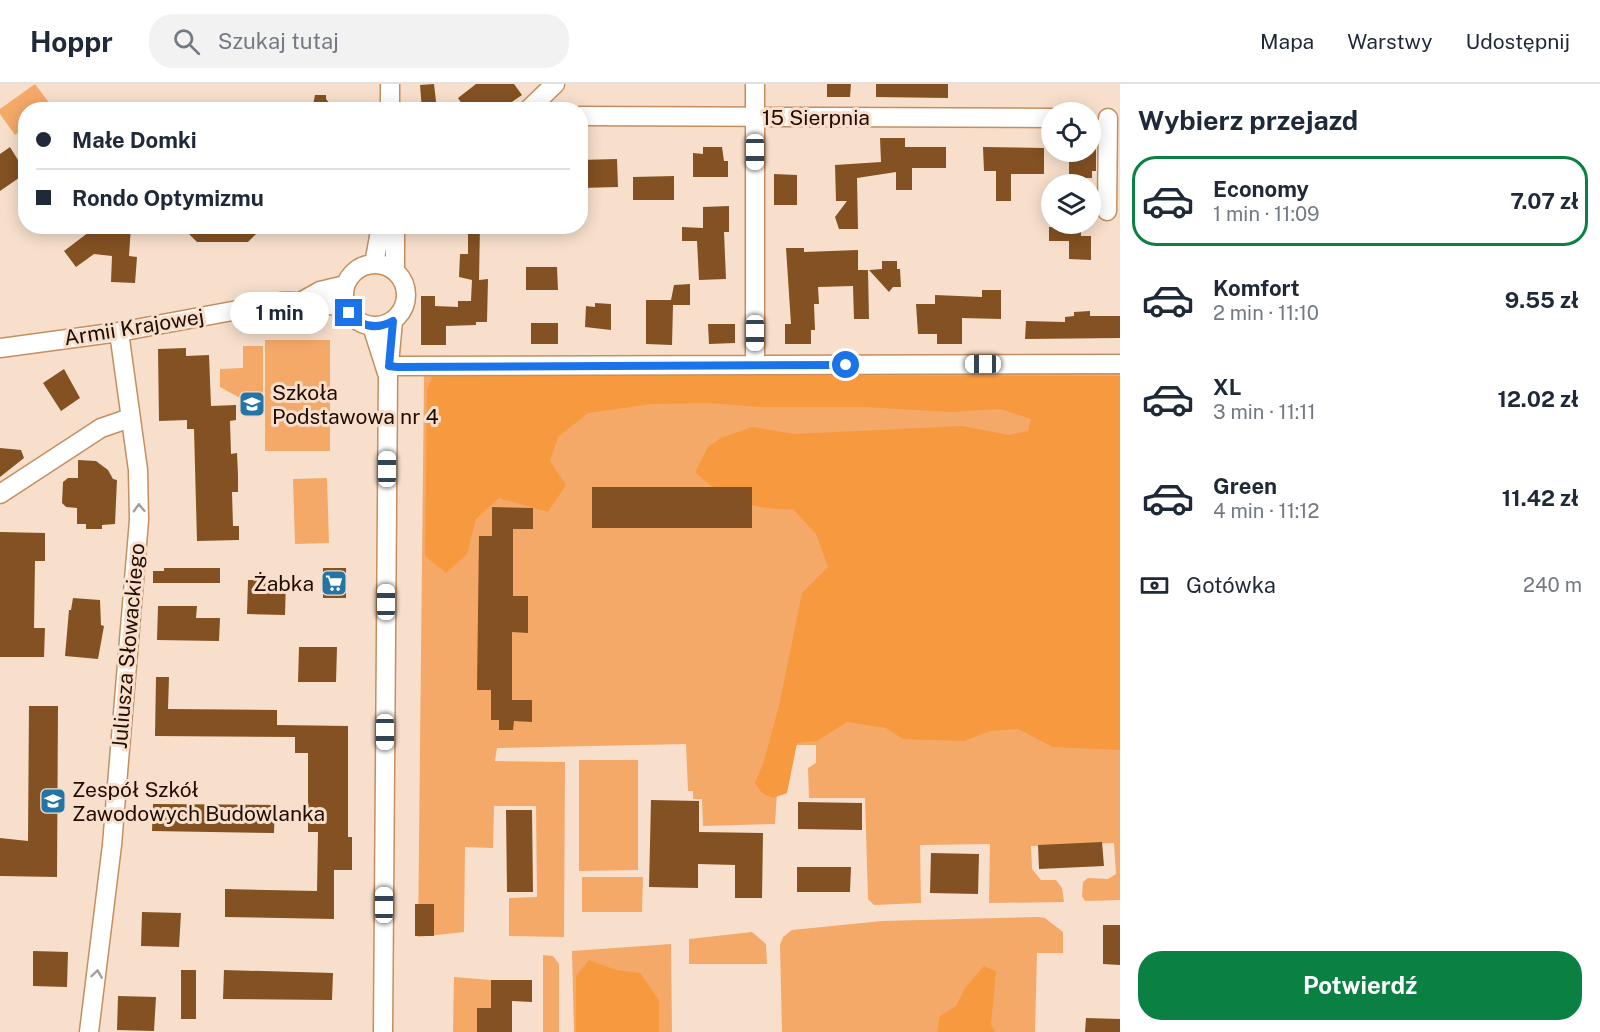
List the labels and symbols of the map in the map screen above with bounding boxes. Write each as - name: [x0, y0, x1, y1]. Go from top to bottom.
- street label: 15 Sierpnia: [762, 105, 870, 130]
- car: [746, 134, 764, 170]
- callout: 1 min: [229, 292, 328, 334]
- route end: [335, 299, 362, 326]
- street label: Armii Krajowej: [62, 304, 206, 350]
- car: [746, 315, 764, 351]
- route start: [832, 351, 859, 378]
- car: [965, 355, 1001, 373]
- place label: Szkoła Podstawowa nr 4: [272, 380, 439, 429]
- school or university icon: Szkoła Podstawowa nr 4: [237, 389, 267, 419]
- car: [378, 451, 396, 487]
- one-way arrow: [133, 504, 145, 513]
- street label: Juliusza Słowackiego: [107, 542, 149, 750]
- supermarket icon: Żabka: [319, 568, 349, 598]
- place label: Żabka: [253, 571, 314, 596]
- car: [377, 584, 395, 620]
- car: [376, 714, 394, 750]
- place label: Zespół Szkół Zawodowych Budowlanka: [72, 777, 325, 826]
- school or university icon: Zespół Szkół Zawodowych Budowlanka: [38, 786, 68, 816]
- car: [375, 887, 393, 923]
- one-way arrow: [91, 969, 103, 979]

